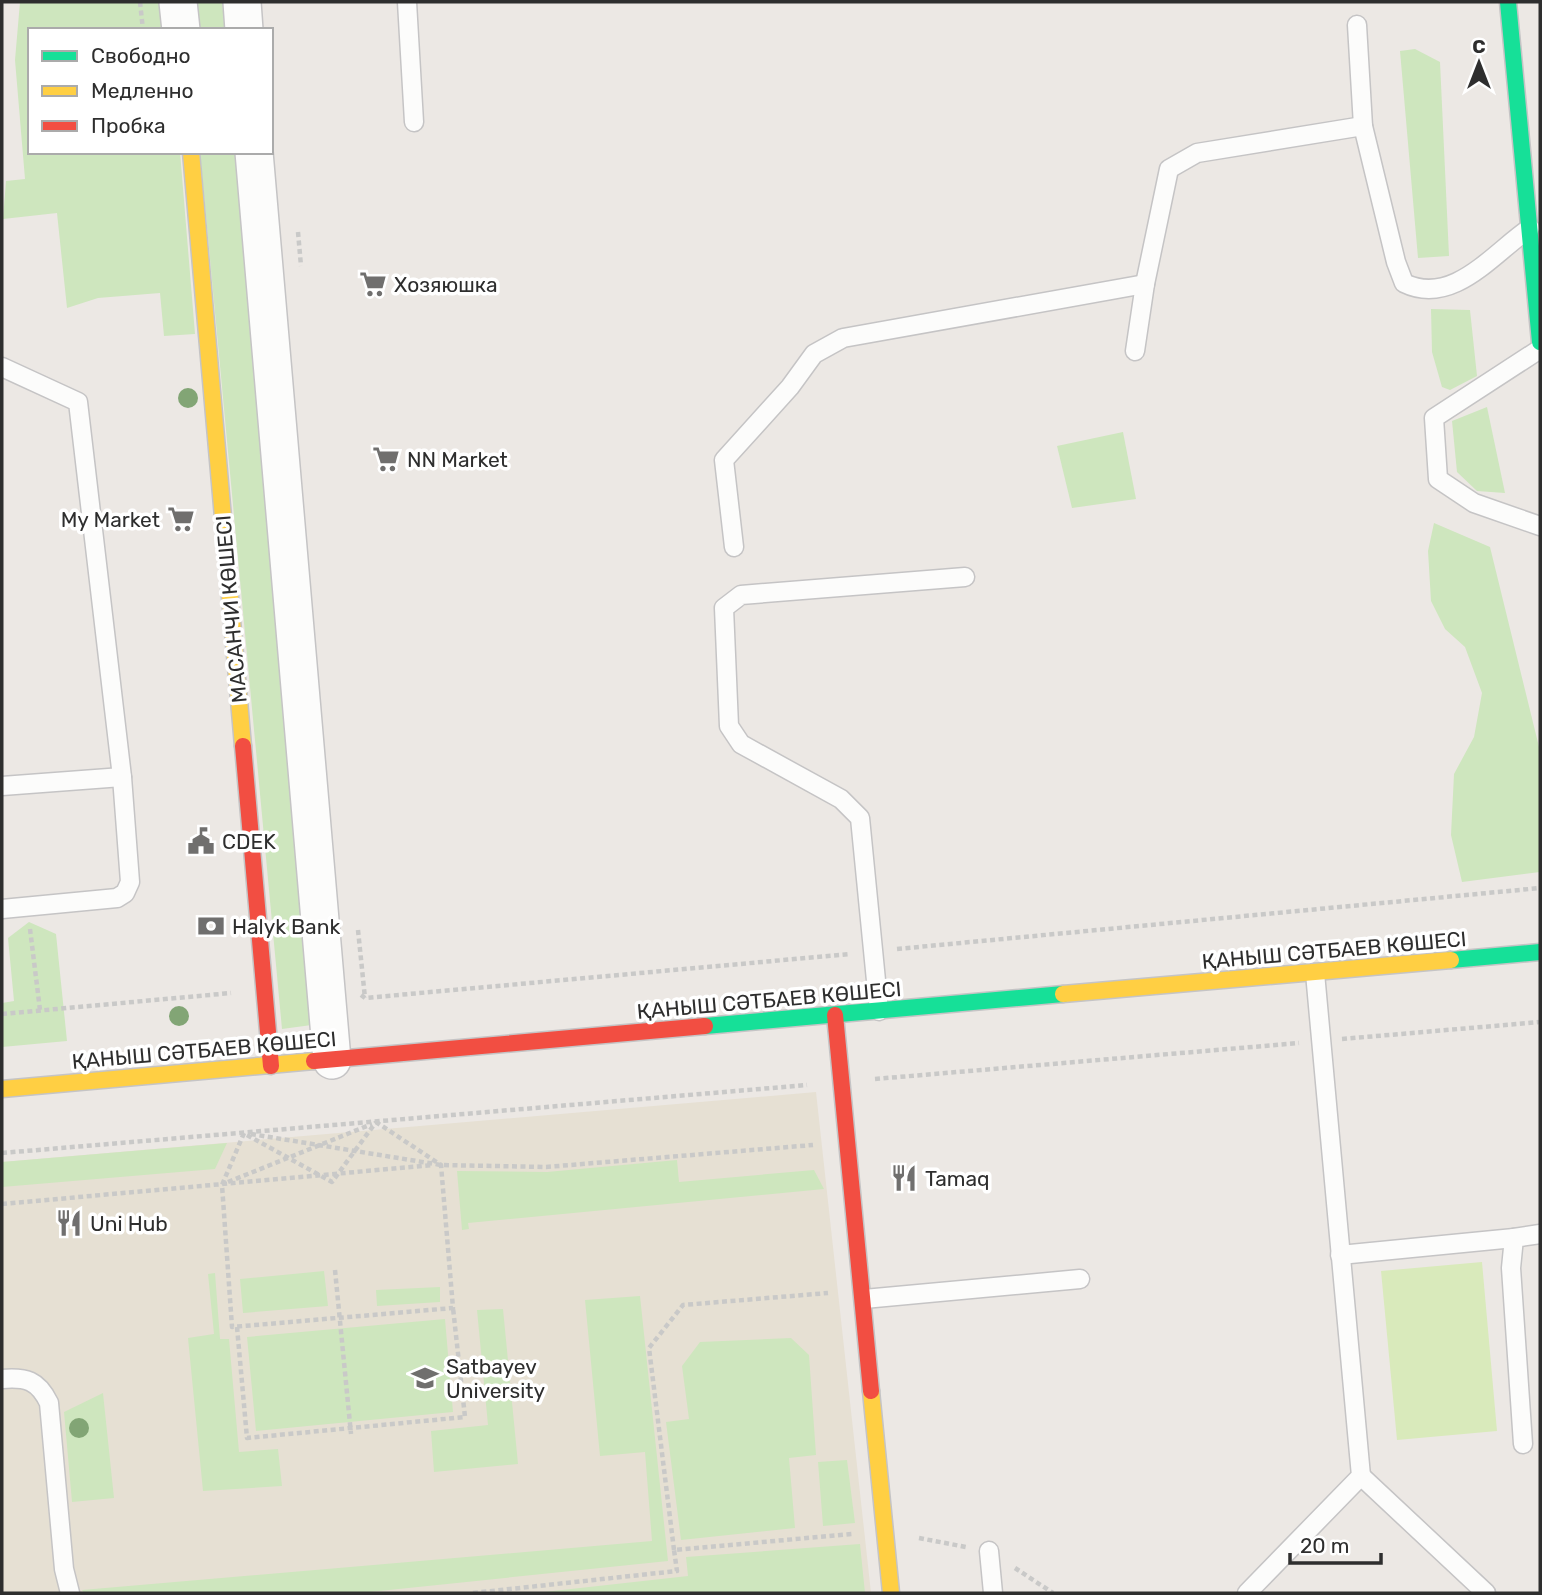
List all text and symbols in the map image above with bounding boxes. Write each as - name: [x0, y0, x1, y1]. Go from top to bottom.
- legend: [28, 28, 273, 154]
- north arrow: [1444, 28, 1514, 98]
- text: С: [1472, 35, 1486, 58]
- text: Свободно: [91, 43, 191, 68]
- text: Медленно: [91, 78, 194, 103]
- text: Пробка: [91, 113, 166, 138]
- supermarket icon: Хозяюшка: [358, 269, 388, 299]
- place label: Хозяюшка: [394, 272, 498, 297]
- supermarket icon: NN Market: [371, 444, 401, 474]
- place label: NN Market: [407, 447, 508, 472]
- supermarket icon: My Market: [166, 504, 196, 534]
- place label: My Market: [61, 507, 160, 532]
- street label: МАСАНЧИ КӨШЕСІ: [210, 514, 252, 704]
- public building icon: CDEK: [186, 826, 216, 856]
- place label: CDEK: [222, 829, 276, 854]
- bank icon: Halyk Bank: [196, 911, 226, 941]
- place label: Halyk Bank: [232, 914, 340, 939]
- street label: ҚАНЫШ СӘТБАЕВ КӨШЕСІ: [1201, 926, 1467, 974]
- street label: ҚАНЫШ СӘТБАЕВ КӨШЕСІ: [636, 976, 902, 1024]
- street label: ҚАНЫШ СӘТБАЕВ КӨШЕСІ: [71, 1026, 337, 1074]
- restaurant icon: Tamaq: [889, 1163, 919, 1193]
- place label: Tamaq: [925, 1166, 990, 1191]
- restaurant icon: Uni Hub: [54, 1208, 84, 1238]
- place label: Uni Hub: [90, 1211, 168, 1236]
- place label: Satbayev University: [446, 1354, 546, 1403]
- school or university icon: Satbayev University: [410, 1363, 440, 1393]
- scale bar: [1290, 1522, 1381, 1566]
- text: 20 m: [1300, 1533, 1349, 1558]

